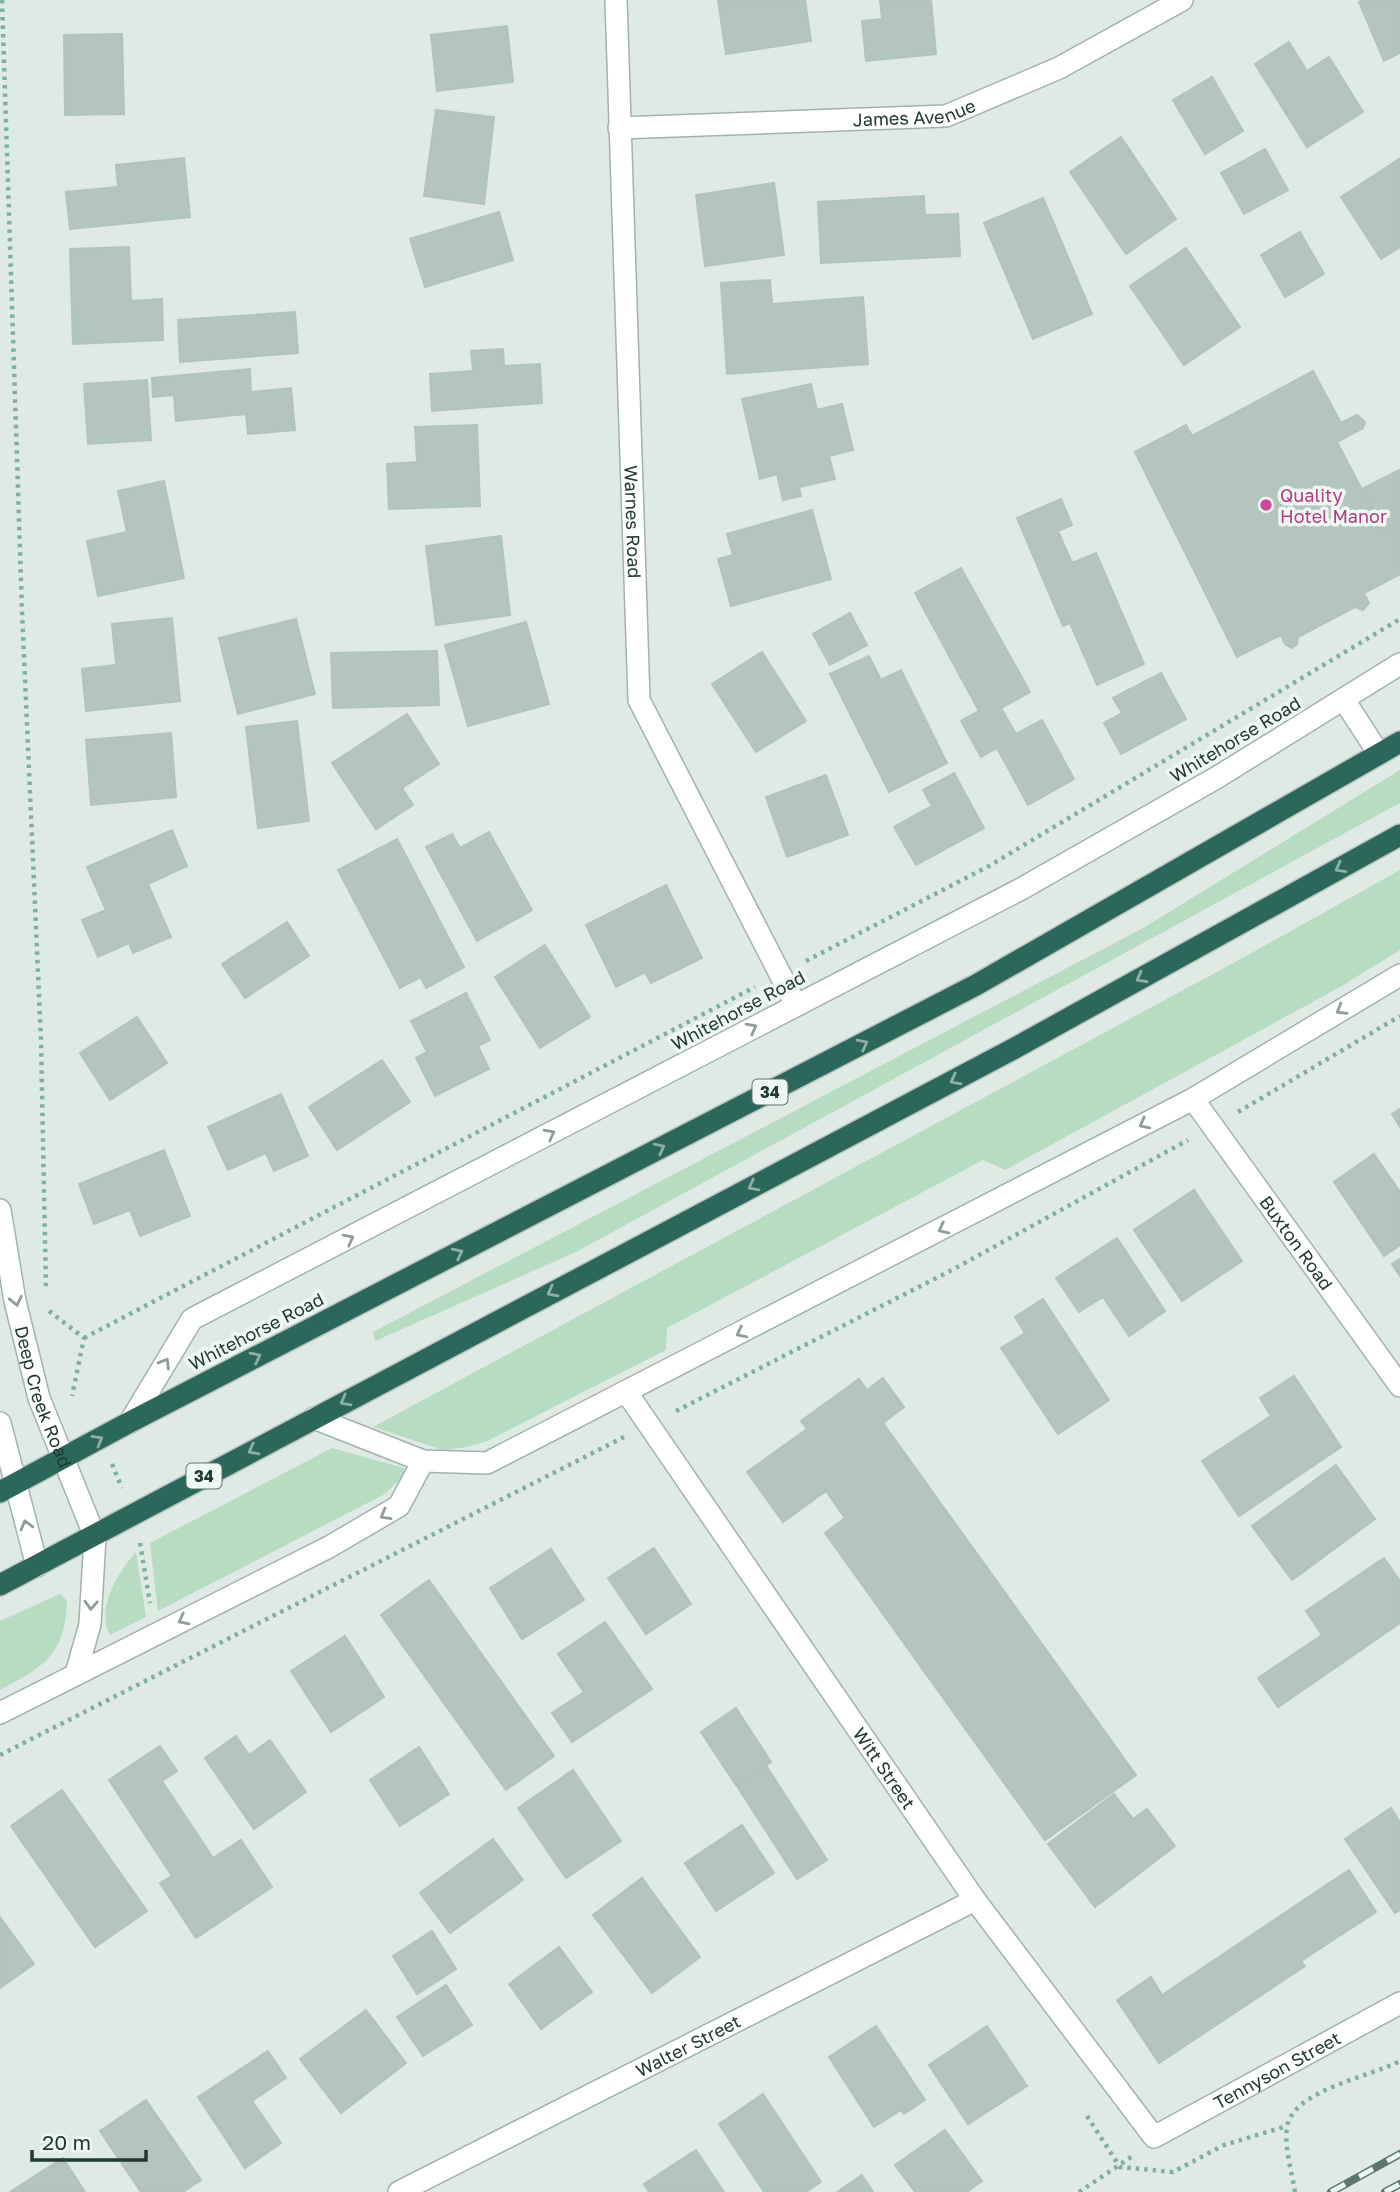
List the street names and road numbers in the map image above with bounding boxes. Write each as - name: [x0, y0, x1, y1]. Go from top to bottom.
- street label: James Avenue: [852, 94, 979, 130]
- street label: Warnes Road: [620, 465, 646, 579]
- street label: Whitehorse Road: [1166, 691, 1304, 787]
- street label: Whitehorse Road: [667, 965, 809, 1055]
- road number: 34: [752, 1080, 788, 1104]
- street label: Buxton Road: [1255, 1191, 1338, 1294]
- street label: Whitehorse Road: [185, 1288, 327, 1374]
- street label: Deep Creek Road: [11, 1323, 77, 1471]
- road number: 34: [186, 1464, 222, 1488]
- street label: Witt Street: [849, 1723, 920, 1813]
- street label: Walter Street: [632, 2010, 744, 2081]
- street label: Tennyson Street: [1210, 2027, 1344, 2113]

